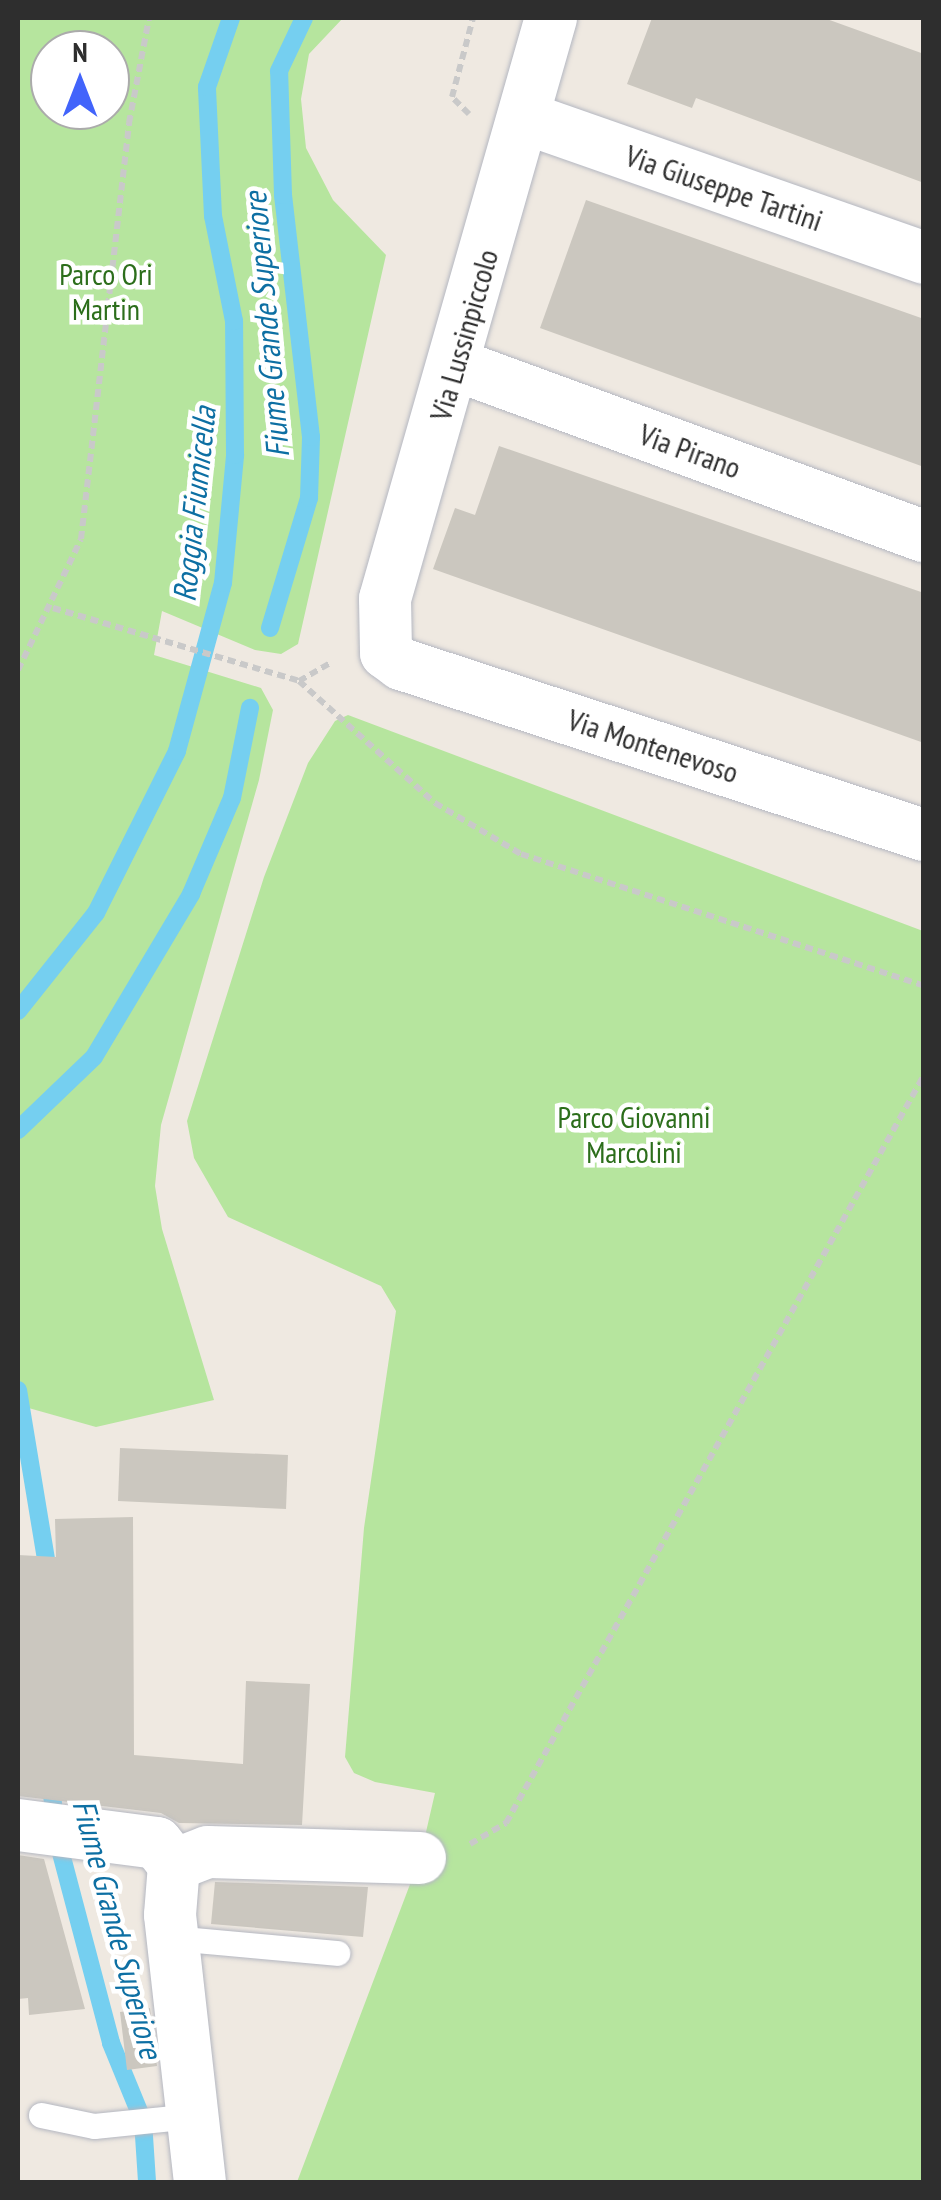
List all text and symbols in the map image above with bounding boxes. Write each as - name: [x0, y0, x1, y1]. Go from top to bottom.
- north arrow: [30, 30, 130, 130]
- text: N: [72, 33, 88, 70]
- street label: Via Giuseppe Tartini: [620, 137, 828, 239]
- water label: Fiume Grande Superiore: [235, 191, 297, 459]
- street label: Via Lussinpiccolo: [422, 245, 506, 425]
- park label: Parco Ori Martin: [59, 256, 153, 326]
- water label: Roggia Fiumicella: [165, 405, 223, 603]
- street label: Via Pirano: [634, 416, 746, 486]
- street label: Via Montenevoso: [563, 702, 743, 790]
- park label: Parco Giovanni Marcolini: [558, 1099, 710, 1170]
- water label: Fiume Grande Superiore: [65, 1795, 171, 2063]

